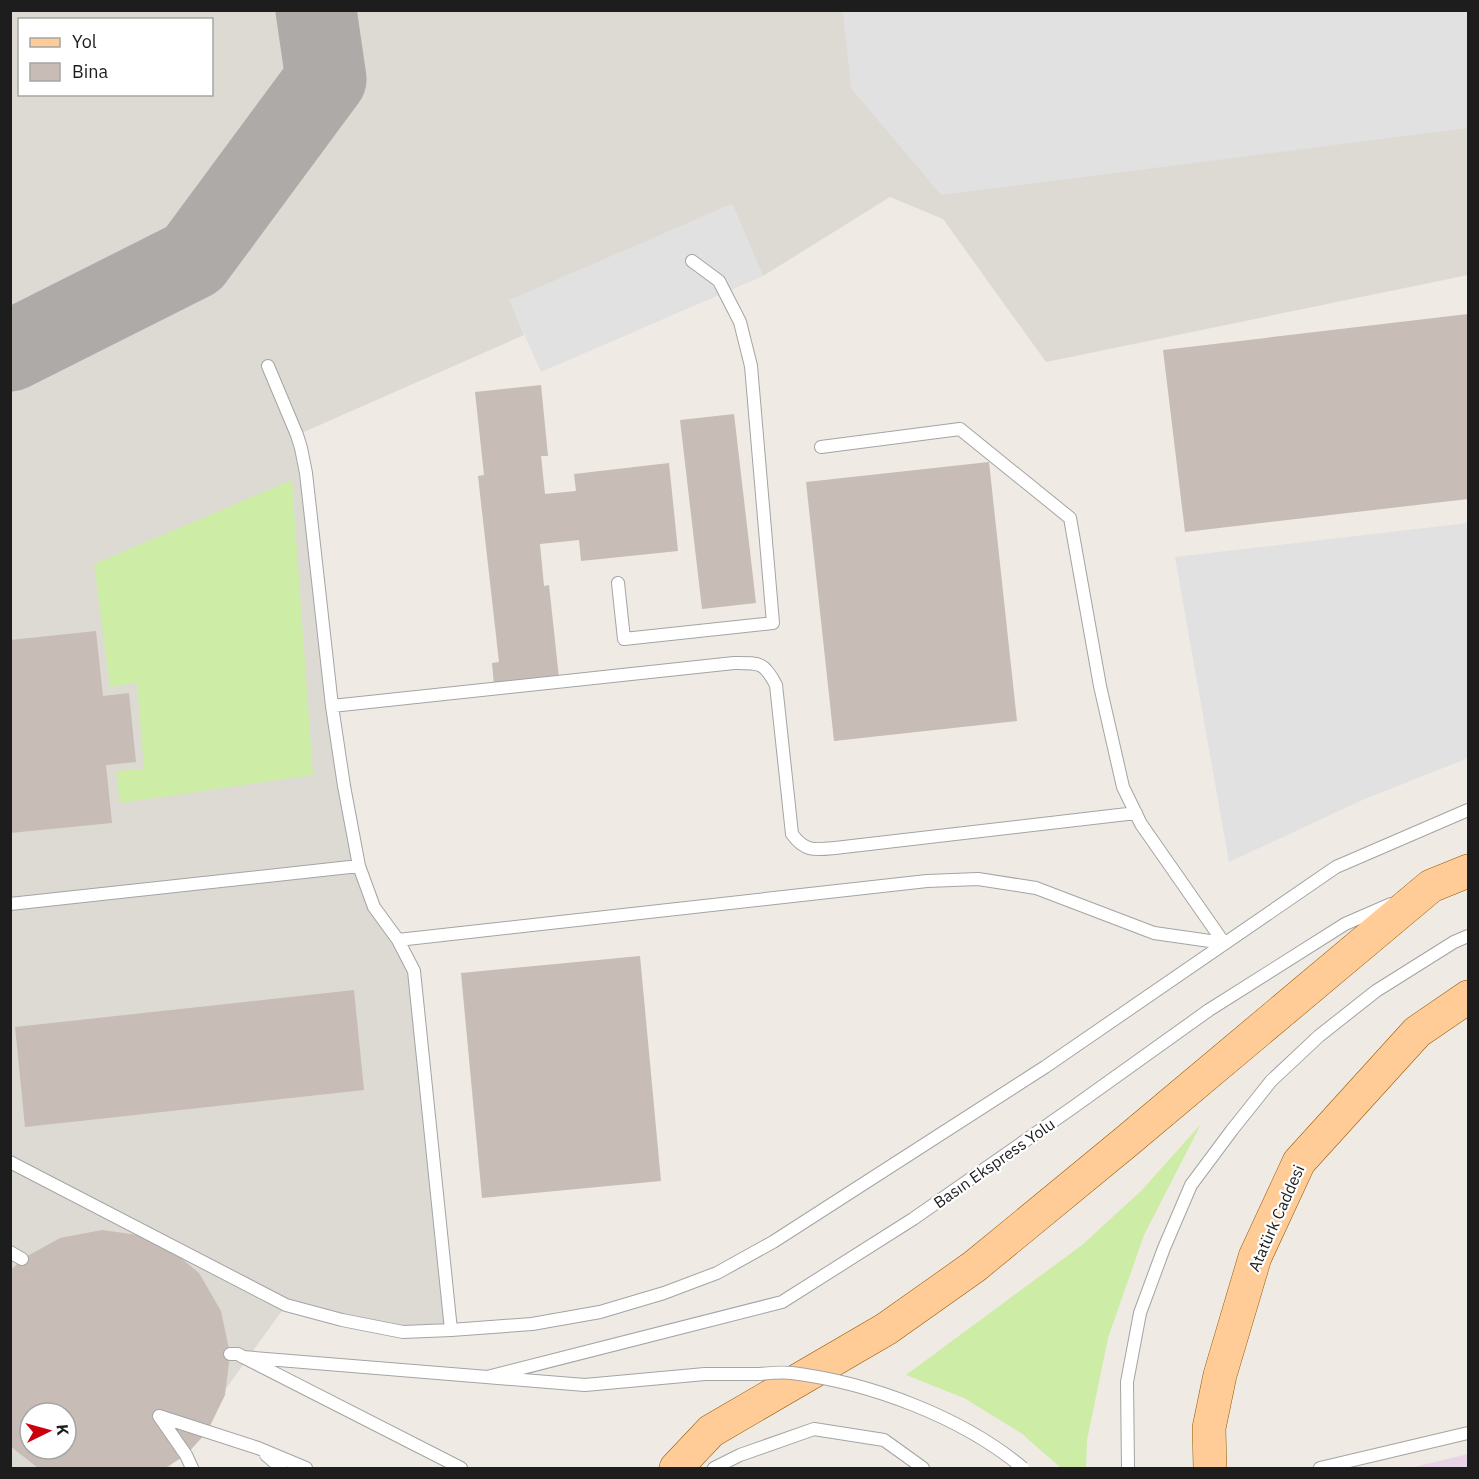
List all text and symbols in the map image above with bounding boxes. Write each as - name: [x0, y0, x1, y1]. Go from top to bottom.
- legend: [18, 18, 213, 96]
- text: Yol: [72, 30, 97, 53]
- text: Bina: [72, 60, 108, 83]
- street label: Basın Ekspress Yolu: [930, 1114, 1058, 1212]
- street label: Atatürk Caddesi: [1244, 1162, 1308, 1274]
- north arrow: [18, 1401, 78, 1461]
- text: K: [52, 1423, 73, 1436]

